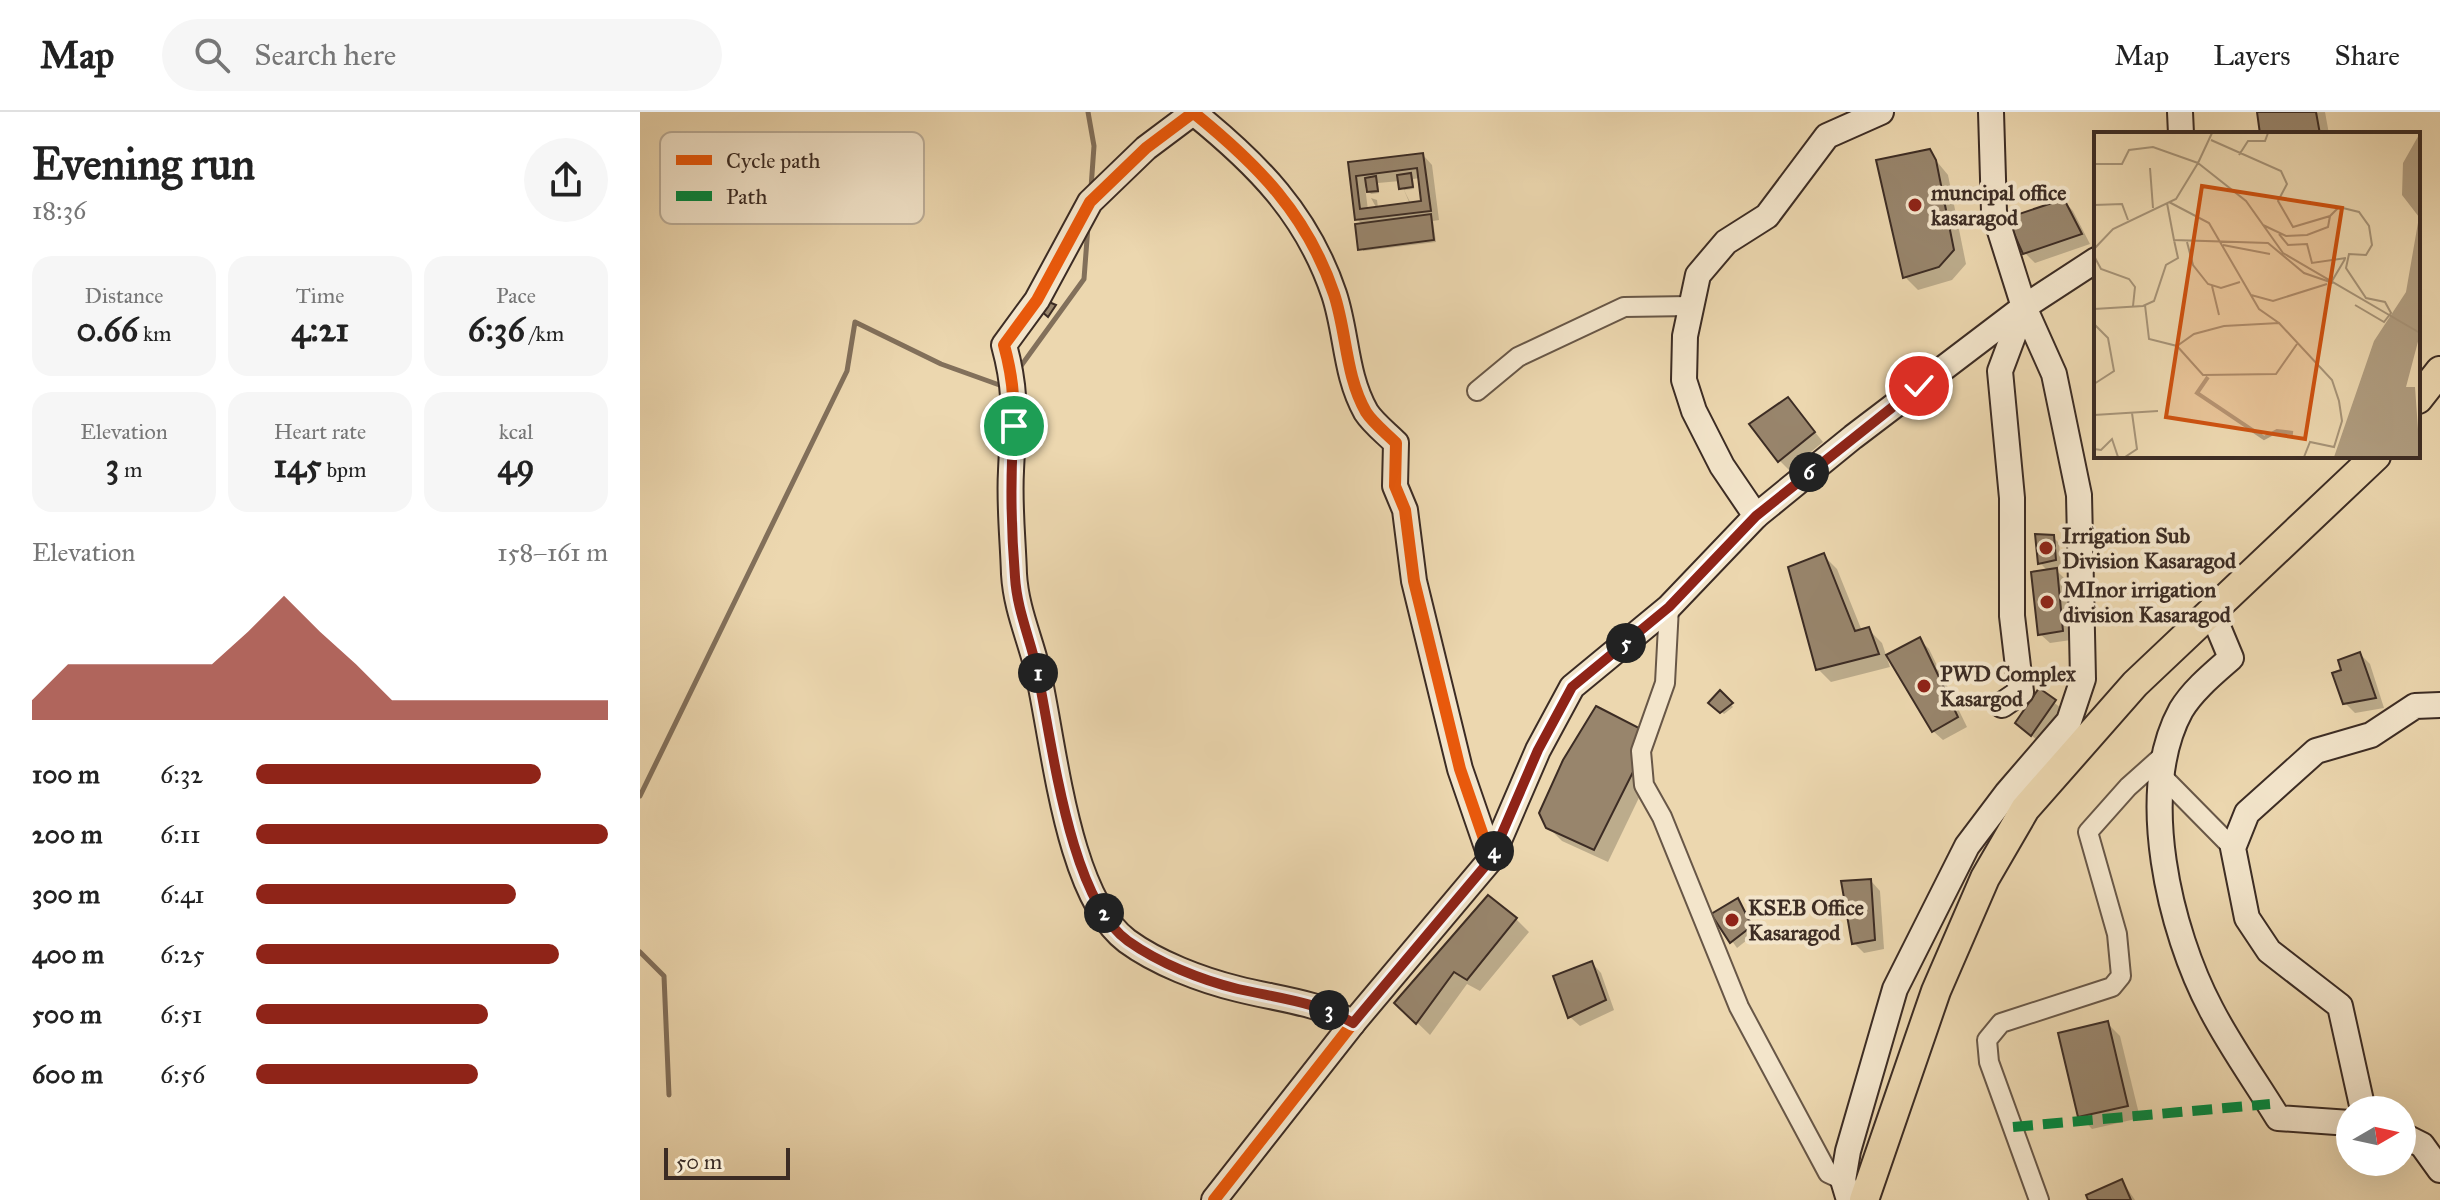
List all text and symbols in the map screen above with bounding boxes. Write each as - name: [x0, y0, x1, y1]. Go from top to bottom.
- search box: [162, 19, 722, 91]
- text: Map: [40, 32, 114, 78]
- icon: search: [190, 33, 234, 77]
- text: Search here: [254, 37, 396, 73]
- text: Map: [2114, 38, 2169, 73]
- text: Layers: [2213, 38, 2291, 73]
- text: Share: [2335, 38, 2400, 73]
- legend: [660, 132, 924, 224]
- inset map: [2094, 132, 2420, 458]
- text: Evening run: [32, 137, 255, 191]
- button: share: [524, 138, 608, 222]
- text: Cycle path: [726, 147, 821, 174]
- place label: muncipal office kasaragod: [1930, 179, 2066, 231]
- text: Path: [726, 183, 768, 210]
- text: 18:36: [32, 194, 86, 226]
- marker: muncipal office kasaragod: [1906, 196, 1924, 214]
- text: Distance: [85, 282, 163, 309]
- text: Time: [296, 282, 344, 309]
- text: Pace: [496, 282, 536, 309]
- text: 0.66: [76, 309, 138, 350]
- text: 4:21: [291, 309, 349, 350]
- text: 6:36: [468, 309, 525, 350]
- text: km: [138, 320, 172, 347]
- text: /km: [525, 320, 564, 347]
- pin: [1885, 352, 1953, 420]
- icon: check: [1897, 364, 1941, 408]
- pin: [980, 392, 1048, 460]
- icon: arrive: [992, 404, 1036, 448]
- text: Elevation: [80, 418, 168, 445]
- text: Heart rate: [274, 418, 366, 445]
- text: kcal: [499, 418, 533, 445]
- text: 3: [106, 445, 119, 486]
- text: 145: [273, 445, 322, 486]
- text: 49: [497, 445, 535, 486]
- pin: 6: [1789, 452, 1829, 492]
- text: m: [119, 456, 142, 483]
- text: bpm: [322, 456, 367, 483]
- text: 6: [1803, 458, 1815, 485]
- place label: Irrigation Sub Division Kasaragod: [2062, 522, 2237, 574]
- text: Elevation: [32, 536, 135, 568]
- text: 158–161 m: [497, 536, 608, 568]
- marker: Irrigation Sub Division Kasaragod: [2037, 539, 2055, 557]
- place label: MInor irrigation division Kasaragod: [2063, 576, 2232, 628]
- marker: MInor irrigation division Kasaragod: [2038, 593, 2056, 611]
- pin: 5: [1606, 623, 1646, 663]
- text: 5: [1621, 629, 1631, 656]
- pin: 1: [1018, 653, 1058, 693]
- text: 1: [1034, 659, 1042, 686]
- place label: PWD Complex Kasargod: [1940, 660, 2076, 712]
- marker: PWD Complex Kasargod: [1915, 677, 1933, 695]
- text: 100 m: [32, 758, 100, 790]
- text: 6:32: [160, 758, 203, 790]
- text: 200 m: [32, 818, 103, 850]
- text: 6:11: [160, 818, 200, 850]
- pin: 4: [1474, 831, 1514, 871]
- text: 4: [1488, 837, 1500, 864]
- text: 300 m: [32, 878, 100, 910]
- text: 6:41: [160, 878, 205, 910]
- pin: 2: [1084, 893, 1124, 933]
- place label: KSEB Office Kasaragod: [1748, 894, 1864, 946]
- text: 2: [1099, 899, 1109, 926]
- marker: KSEB Office Kasaragod: [1723, 911, 1741, 929]
- text: 400 m: [32, 938, 104, 970]
- text: 6:25: [160, 938, 205, 970]
- pin: 3: [1309, 990, 1349, 1030]
- text: 3: [1325, 996, 1333, 1023]
- text: 500 m: [32, 998, 102, 1030]
- text: 6:51: [160, 998, 202, 1030]
- text: 600 m: [32, 1058, 103, 1090]
- text: 6:56: [160, 1058, 205, 1090]
- north arrow: [2336, 1096, 2416, 1176]
- map controls: [2336, 1096, 2416, 1176]
- scale bar: [664, 1144, 790, 1180]
- text: 50 m: [676, 1148, 722, 1175]

